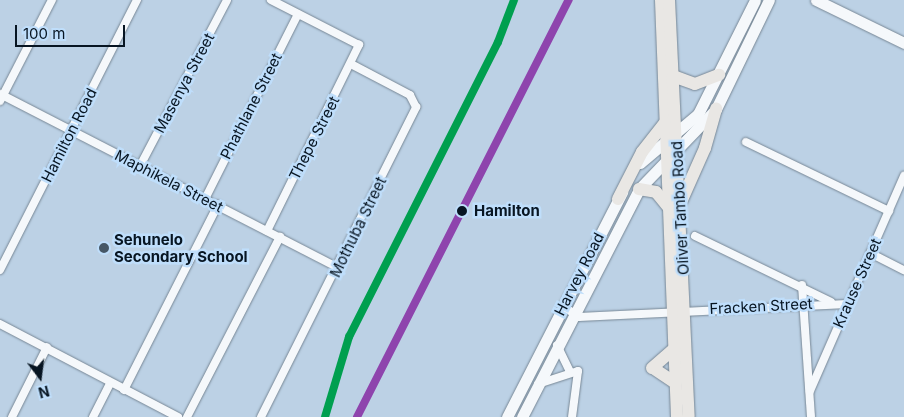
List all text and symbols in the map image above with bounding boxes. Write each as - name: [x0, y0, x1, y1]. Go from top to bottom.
- scale bar: [18, 15, 128, 47]
- text: 100 m: [23, 24, 65, 43]
- street label: Masenya Street: [150, 30, 218, 136]
- street label: Phathlane Street: [216, 50, 286, 162]
- street label: Hamilton Road: [38, 85, 100, 185]
- street label: Thepe Street: [285, 93, 343, 183]
- street label: Oliver Tambo Road: [668, 141, 692, 275]
- street label: Maphikela Street: [112, 146, 226, 216]
- street label: Mothuba Street: [326, 174, 390, 280]
- marker: Hamilton: [453, 202, 471, 220]
- place label: Hamilton: [474, 202, 540, 220]
- street label: Harvey Road: [550, 229, 608, 319]
- place label: Sehunelo Secondary School: [114, 230, 248, 265]
- street label: Krause Street: [829, 235, 885, 331]
- marker: Sehunelo Secondary School: [98, 242, 110, 254]
- street label: Fracken Street: [709, 294, 813, 318]
- north arrow: [15, 352, 65, 402]
- text: N: [37, 382, 51, 402]

